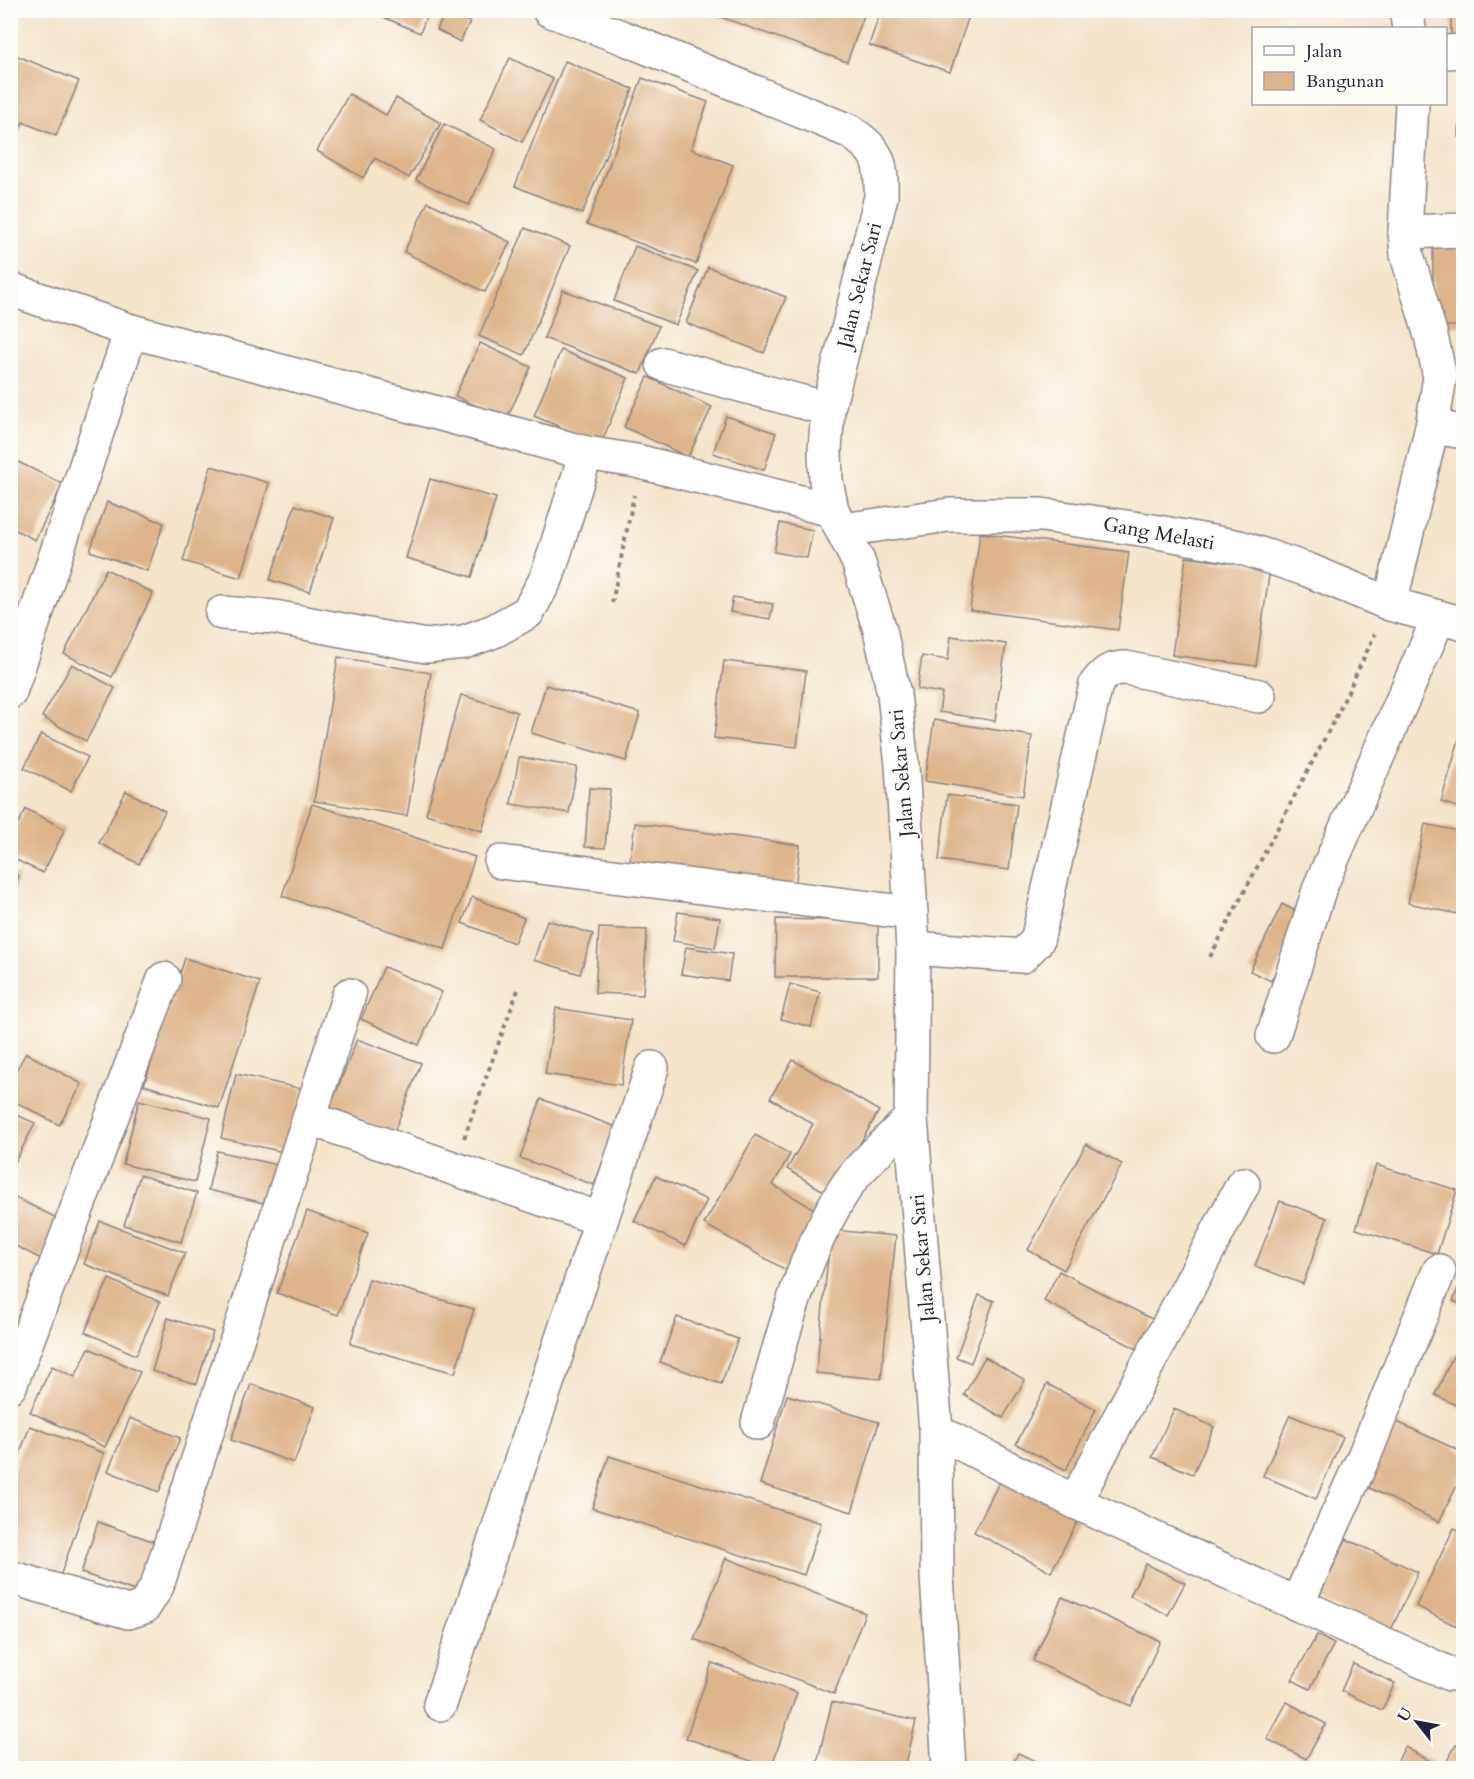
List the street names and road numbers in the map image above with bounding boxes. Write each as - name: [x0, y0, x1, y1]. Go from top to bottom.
- street label: Jalan Sekar Sari: [830, 219, 888, 354]
- street label: Gang Melasti: [1101, 510, 1217, 557]
- street label: Jalan Sekar Sari: [882, 707, 921, 841]
- street label: Jalan Sekar Sari: [903, 1192, 942, 1326]

